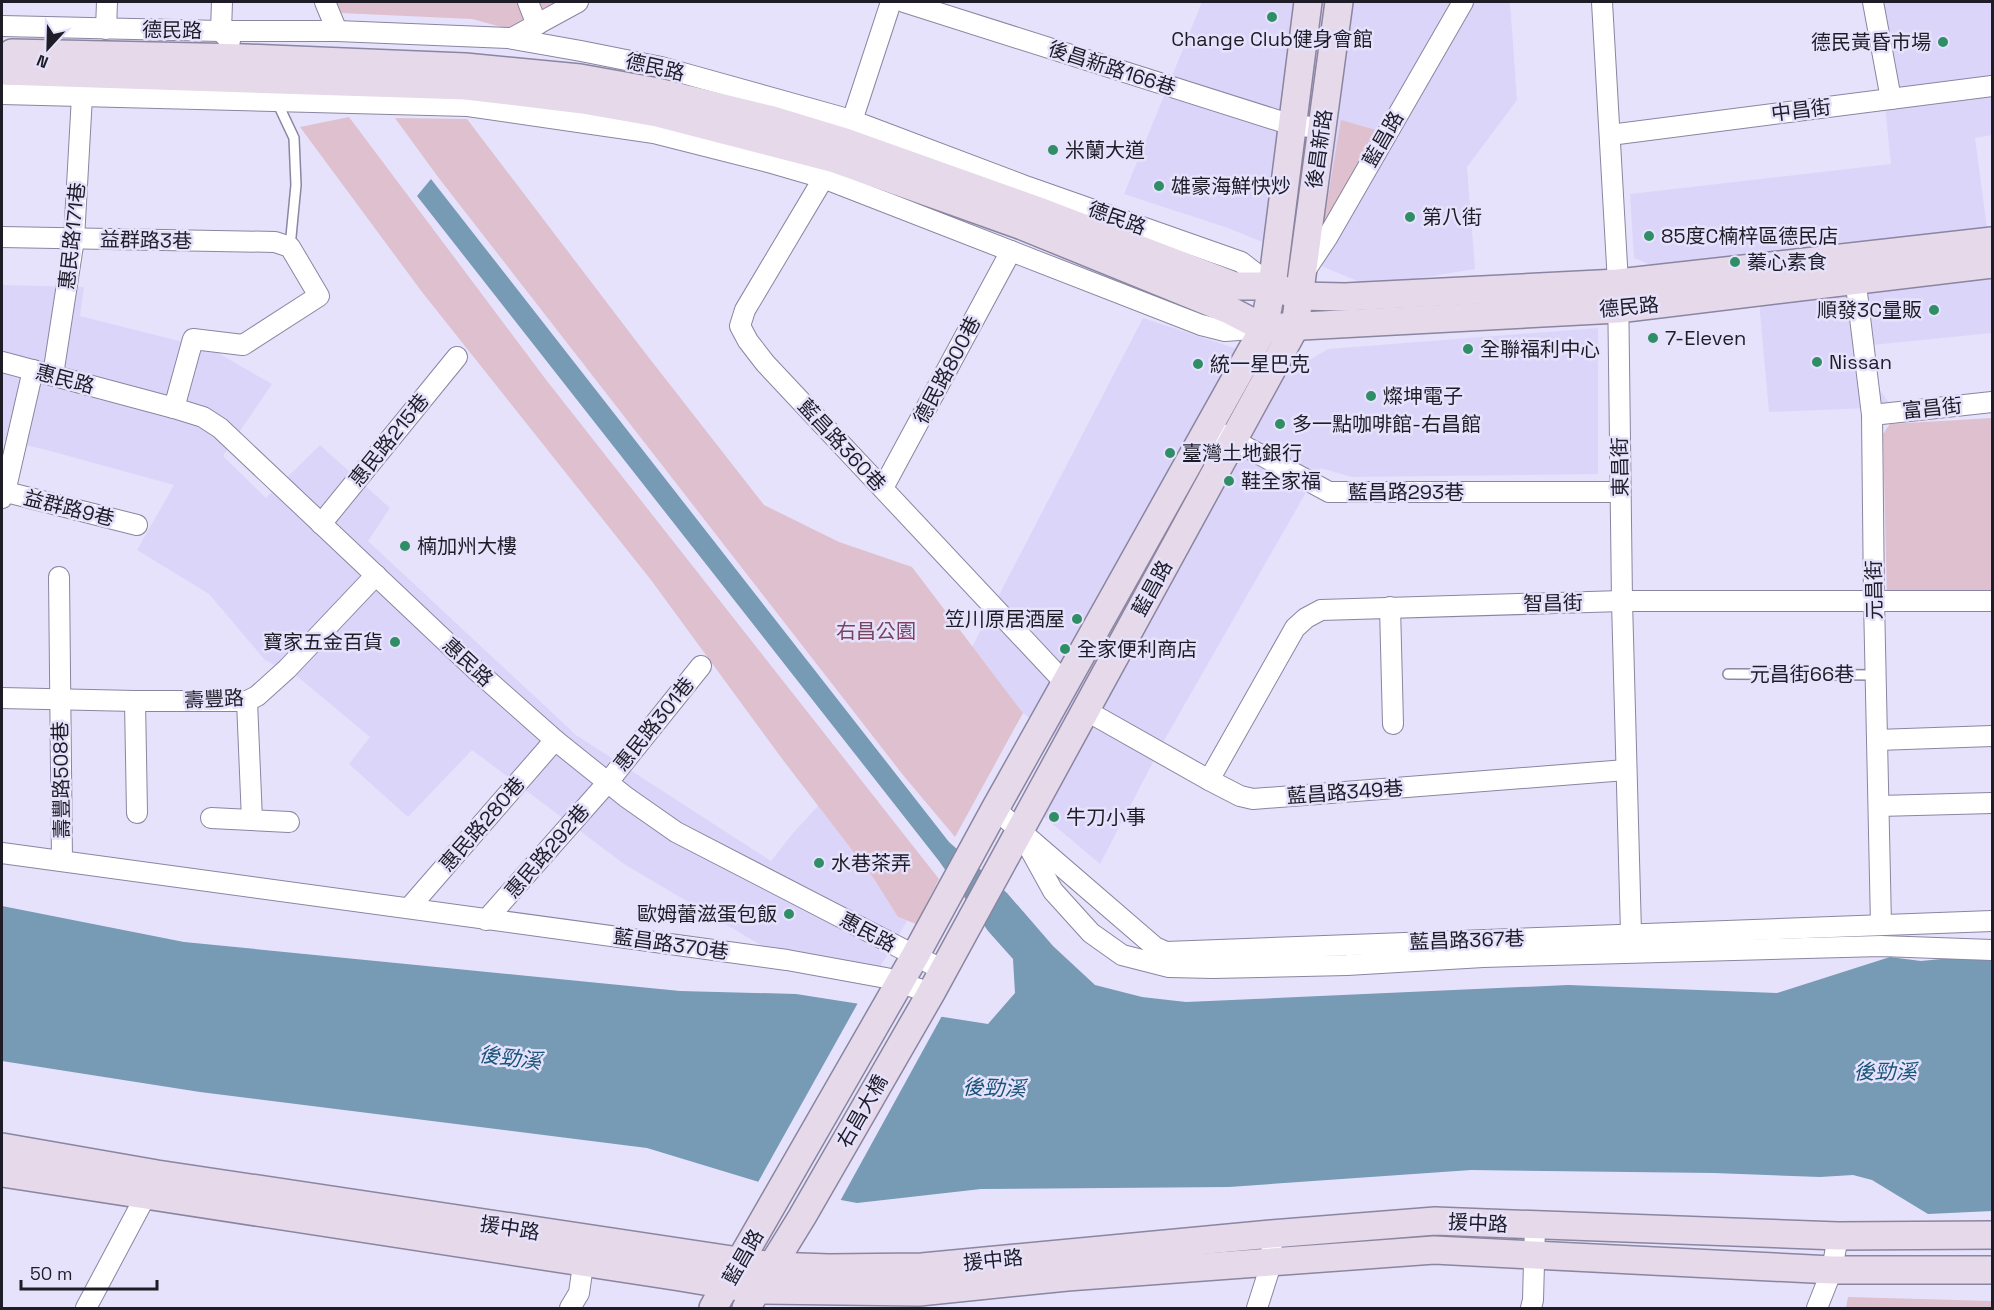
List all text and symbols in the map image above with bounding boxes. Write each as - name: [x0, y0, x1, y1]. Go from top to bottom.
- marker: Change Club健身會館: [1265, 10, 1279, 24]
- street label: 德民路: [142, 16, 202, 44]
- north arrow: [18, 18, 78, 78]
- place label: Change Club健身會館: [1171, 26, 1373, 52]
- place label: 德民黃昏市場: [1811, 29, 1931, 55]
- street label: 後昌新路166巷: [1045, 35, 1179, 101]
- marker: 德民黃昏市場: [1936, 35, 1950, 49]
- street label: 德民路: [623, 48, 687, 86]
- text: N: [34, 50, 51, 73]
- street label: 中昌街: [1770, 93, 1832, 127]
- street label: 藍昌路: [1357, 107, 1409, 171]
- street label: 後昌新路: [1301, 108, 1337, 190]
- place label: 米蘭大道: [1065, 137, 1145, 163]
- marker: 米蘭大道: [1046, 143, 1060, 157]
- place label: 雄豪海鮮快炒: [1171, 173, 1291, 199]
- marker: 雄豪海鮮快炒: [1152, 179, 1166, 193]
- street label: 惠民路171巷: [53, 181, 91, 291]
- street label: 德民路: [1084, 196, 1150, 240]
- place label: 第八街: [1422, 204, 1482, 230]
- marker: 第八街: [1403, 210, 1417, 224]
- place label: 85度C楠梓區德民店: [1661, 223, 1838, 249]
- street label: 益群路3巷: [100, 226, 192, 254]
- marker: 85度C楠梓區德民店: [1642, 229, 1656, 243]
- place label: 蓁心素食: [1747, 249, 1827, 275]
- marker: 蓁心素食: [1728, 255, 1742, 269]
- street label: 德民路: [1598, 291, 1660, 323]
- place label: 順發3C量販: [1817, 297, 1922, 323]
- marker: 順發3C量販: [1927, 303, 1941, 317]
- street label: 德民路800巷: [908, 312, 986, 428]
- place label: 7-Eleven: [1665, 325, 1746, 351]
- marker: 7-Eleven: [1646, 331, 1660, 345]
- place label: 全聯福利中心: [1480, 336, 1600, 362]
- marker: 全聯福利中心: [1461, 342, 1475, 356]
- place label: Nissan: [1829, 349, 1892, 375]
- place label: 統一星巴克: [1210, 351, 1310, 377]
- marker: Nissan: [1810, 355, 1824, 369]
- marker: 統一星巴克: [1191, 357, 1205, 371]
- street label: 惠民路: [33, 359, 97, 399]
- place label: 燦坤電子: [1383, 383, 1463, 409]
- street label: 惠民路215巷: [344, 388, 434, 492]
- marker: 燦坤電子: [1364, 389, 1378, 403]
- street label: 富昌街: [1901, 392, 1963, 424]
- street label: 藍昌路360巷: [793, 393, 891, 497]
- place label: 多一點咖啡館-右昌館: [1292, 411, 1481, 437]
- marker: 多一點咖啡館-右昌館: [1273, 417, 1287, 431]
- street label: 東昌街: [1606, 437, 1634, 497]
- place label: 臺灣土地銀行: [1182, 440, 1302, 466]
- marker: 臺灣土地銀行: [1163, 446, 1177, 460]
- place label: 鞋全家福: [1241, 468, 1321, 494]
- marker: 鞋全家福: [1222, 474, 1236, 488]
- street label: 藍昌路293巷: [1348, 479, 1464, 505]
- street label: 益群路9巷: [21, 484, 117, 532]
- place label: 楠加州大樓: [417, 533, 517, 559]
- marker: 楠加州大樓: [398, 539, 412, 553]
- street label: 藍昌路: [1126, 555, 1178, 621]
- street label: 元昌街: [1860, 560, 1888, 620]
- street label: 智昌街: [1523, 589, 1583, 617]
- place label: 笠川原居酒屋: [945, 606, 1065, 632]
- marker: 笠川原居酒屋: [1070, 612, 1084, 626]
- park label: 右昌公園: [836, 618, 916, 644]
- place label: 寶家五金百貨: [263, 629, 383, 655]
- street label: 惠民路: [437, 632, 499, 692]
- marker: 寶家五金百貨: [388, 635, 402, 649]
- place label: 全家便利商店: [1077, 636, 1197, 662]
- marker: 全家便利商店: [1058, 642, 1072, 656]
- street label: 元昌街66巷: [1750, 661, 1854, 687]
- street label: 惠民路301巷: [608, 672, 700, 776]
- street label: 壽豐路: [183, 684, 245, 714]
- street label: 壽豐路508巷: [47, 721, 75, 839]
- street label: 惠民路280巷: [434, 771, 530, 877]
- street label: 藍昌路349巷: [1286, 775, 1404, 809]
- street label: 惠民路292巷: [499, 799, 595, 903]
- place label: 牛刀小事: [1066, 804, 1146, 830]
- marker: 牛刀小事: [1047, 810, 1061, 824]
- place label: 水巷茶弄: [831, 850, 911, 876]
- marker: 水巷茶弄: [812, 856, 826, 870]
- place label: 歐姆蕾滋蛋包飯: [637, 901, 777, 927]
- street label: 惠民路: [835, 906, 901, 958]
- marker: 歐姆蕾滋蛋包飯: [782, 907, 796, 921]
- street label: 藍昌路370巷: [612, 923, 730, 965]
- street label: 藍昌路367巷: [1409, 925, 1525, 955]
- water label: 後勁溪: [477, 1040, 546, 1075]
- water label: 後勁溪: [1854, 1058, 1919, 1085]
- street label: 右昌大橋: [831, 1070, 893, 1152]
- water label: 後勁溪: [962, 1073, 1029, 1102]
- street label: 援中路: [1447, 1208, 1509, 1238]
- street label: 援中路: [478, 1210, 542, 1246]
- street label: 藍昌路: [717, 1225, 769, 1289]
- street label: 援中路: [962, 1244, 1024, 1276]
- scale bar: [21, 1253, 158, 1291]
- text: 50 m: [30, 1262, 72, 1285]

